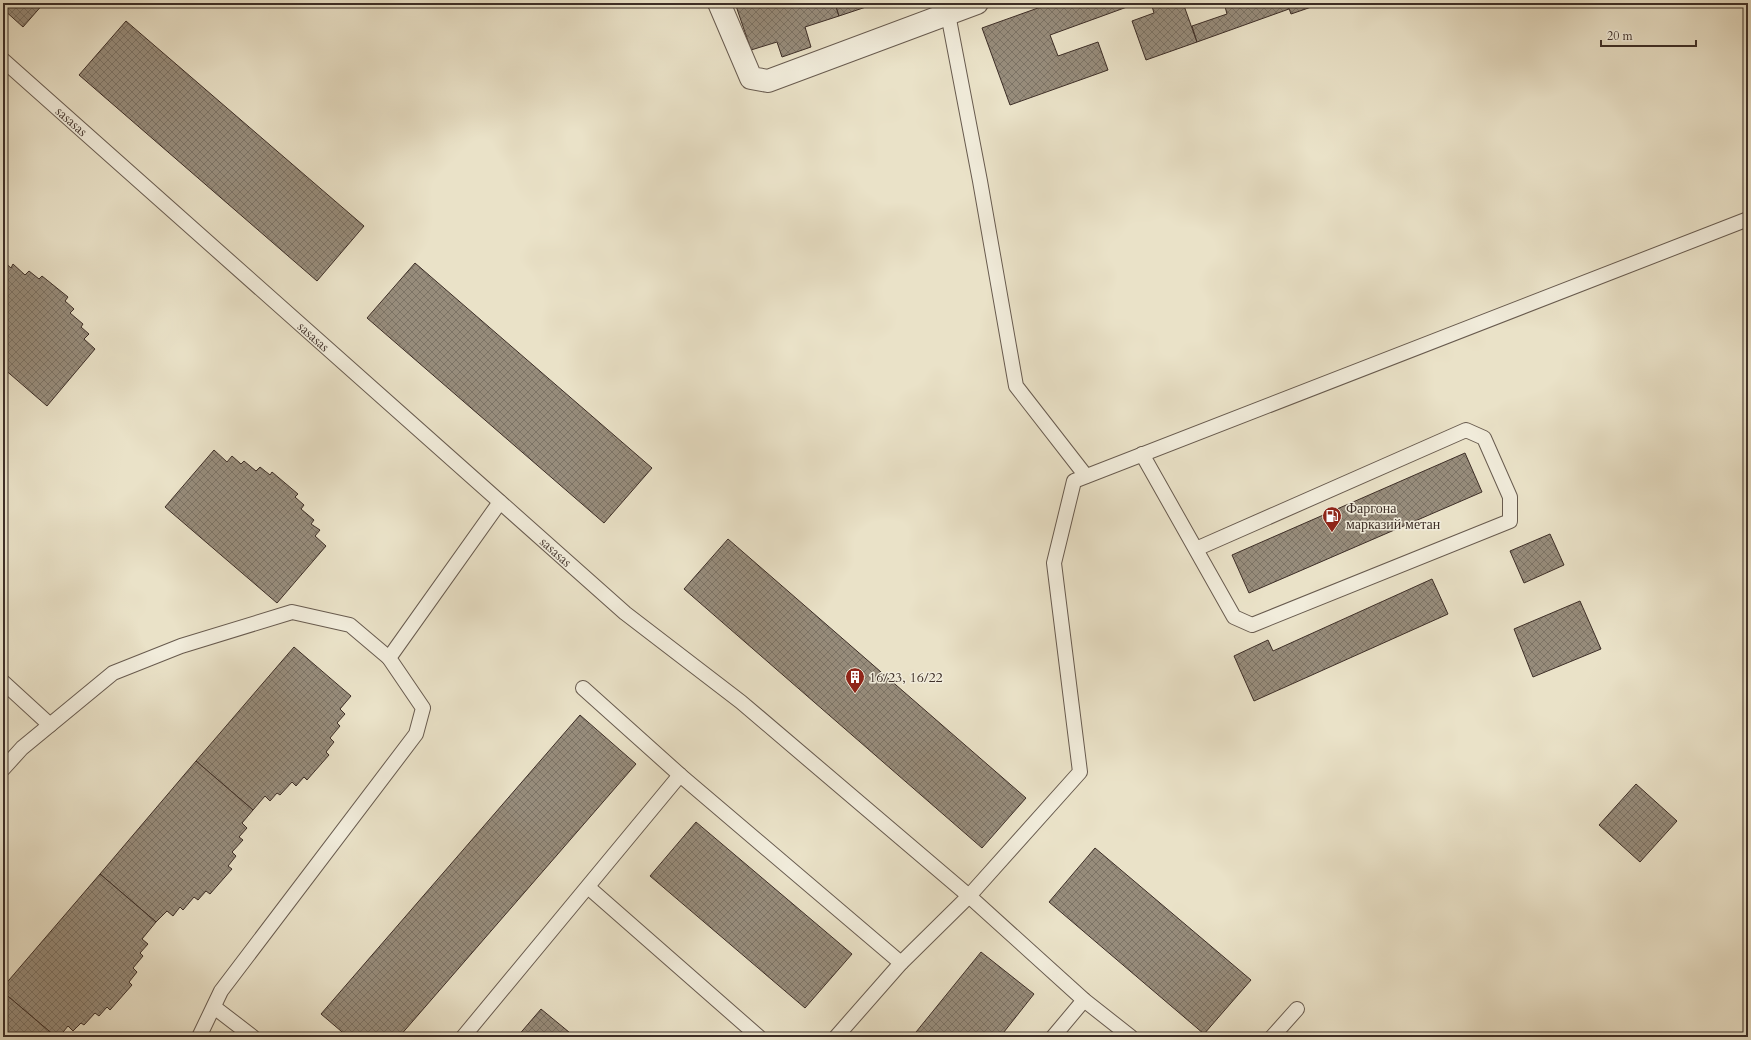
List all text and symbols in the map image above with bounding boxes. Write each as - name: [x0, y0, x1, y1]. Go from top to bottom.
- scale bar: [1601, 22, 1696, 48]
- text: 20 m: [1607, 28, 1634, 44]
- street label: sasasas: [51, 102, 92, 141]
- street label: sasasas: [293, 317, 334, 356]
- place label: Фаргона марказий метан: [1346, 499, 1441, 534]
- fuel station icon: Фаргона марказий метан: [1321, 505, 1343, 533]
- street label: sasasas: [536, 533, 576, 572]
- building icon: 16/23, 16/22: [844, 666, 866, 694]
- place label: 16/23, 16/22: [869, 668, 943, 687]

